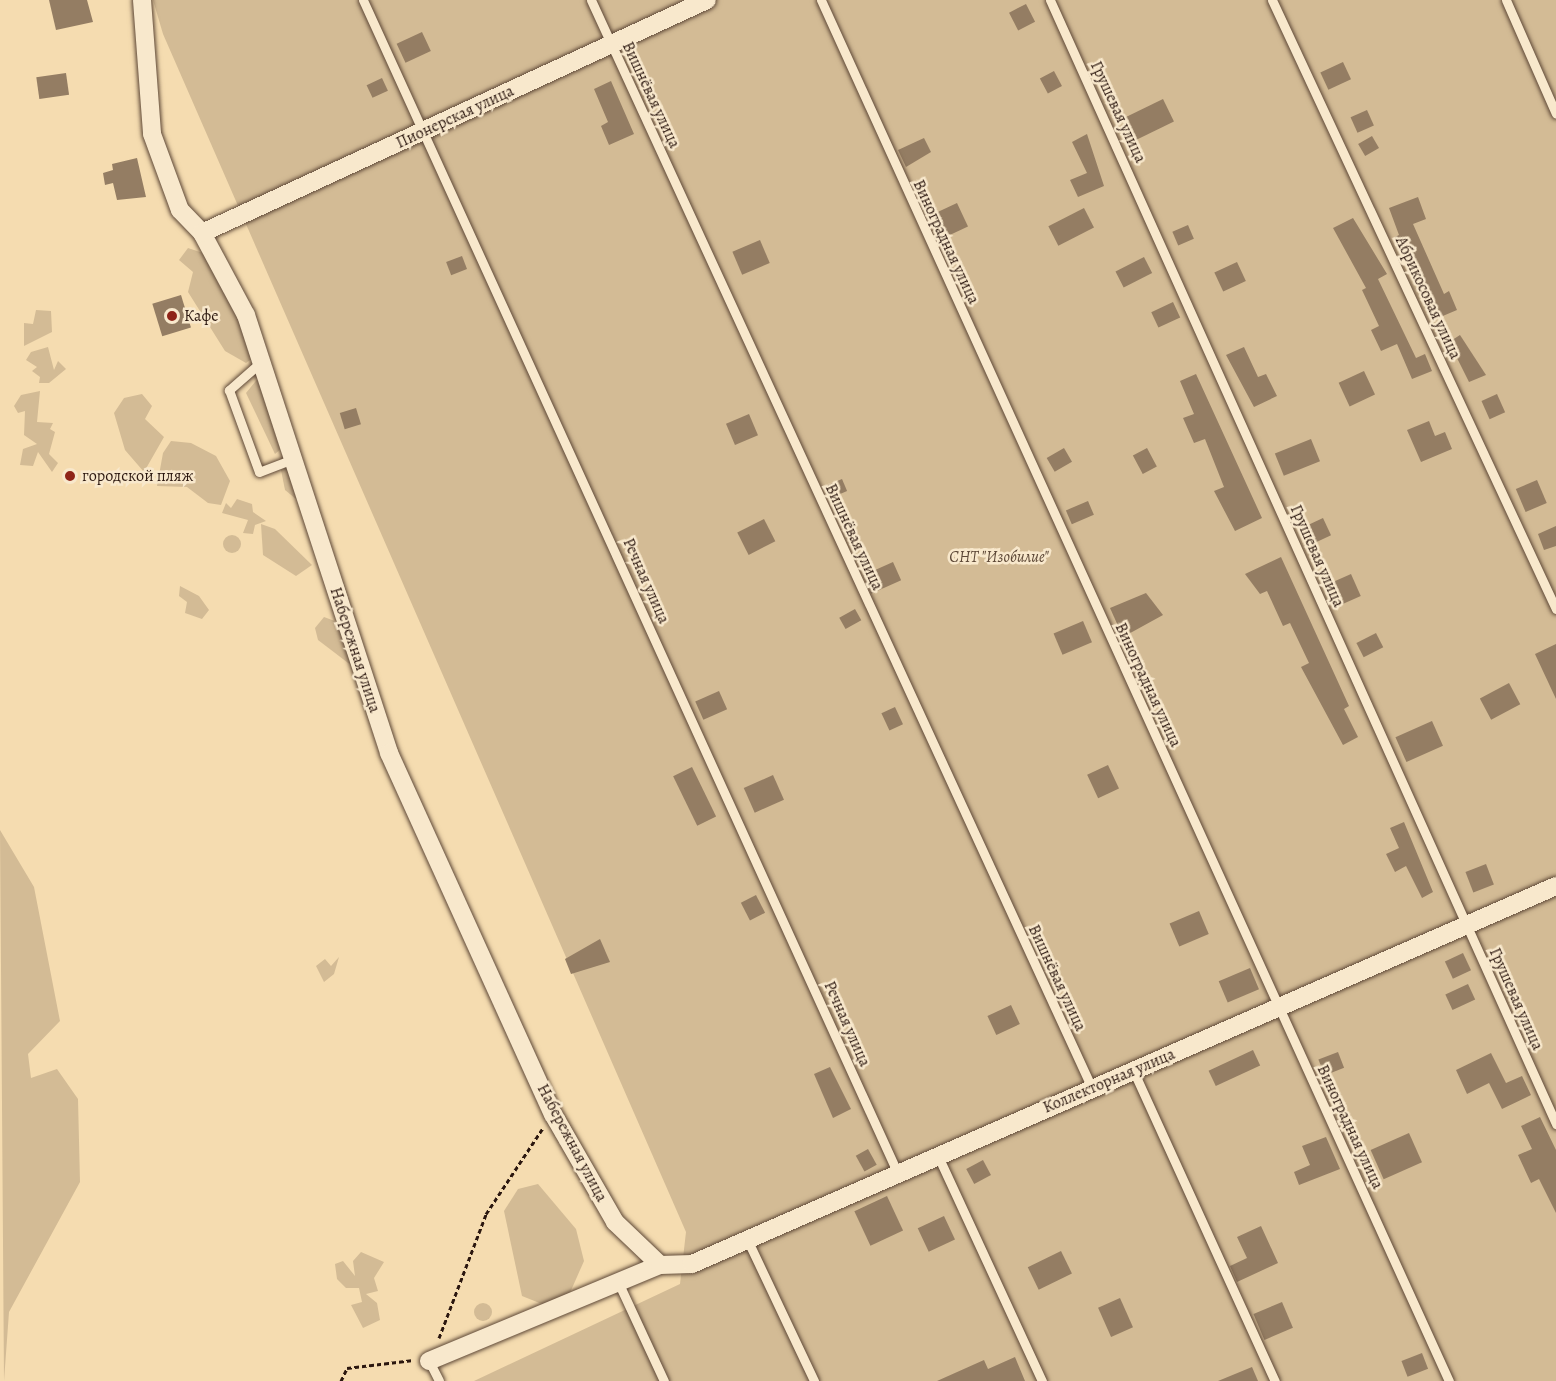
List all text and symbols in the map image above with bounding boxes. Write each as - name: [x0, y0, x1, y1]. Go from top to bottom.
- street label: Вишнёвая улица: [618, 39, 684, 151]
- street label: Грушевая улица: [1086, 58, 1150, 166]
- street label: Пионерская улица: [393, 81, 517, 153]
- street label: Виноградная улица: [909, 177, 983, 307]
- street label: Абрикосовая улица: [1391, 234, 1465, 362]
- place label: Кафе: [184, 306, 218, 326]
- marker: Кафе: [165, 309, 179, 323]
- place label: городской пляж: [82, 466, 193, 486]
- marker: городской пляж: [63, 469, 77, 483]
- street label: Вишнёвая улица: [821, 481, 887, 593]
- street label: Грушевая улица: [1286, 502, 1348, 610]
- street label: Речная улица: [619, 535, 673, 627]
- park label: СНТ "Изобилие": [949, 547, 1049, 567]
- street label: Набережная улица: [326, 585, 384, 715]
- street label: Виноградная улица: [1111, 620, 1185, 750]
- street label: Вишнёвая улица: [1024, 922, 1090, 1034]
- street label: Грушевая улица: [1485, 945, 1547, 1053]
- street label: Речная улица: [820, 978, 874, 1070]
- street label: Коллекторная улица: [1040, 1045, 1178, 1117]
- street label: Виноградная улица: [1313, 1062, 1387, 1192]
- street label: Набережная улица: [533, 1081, 611, 1205]

